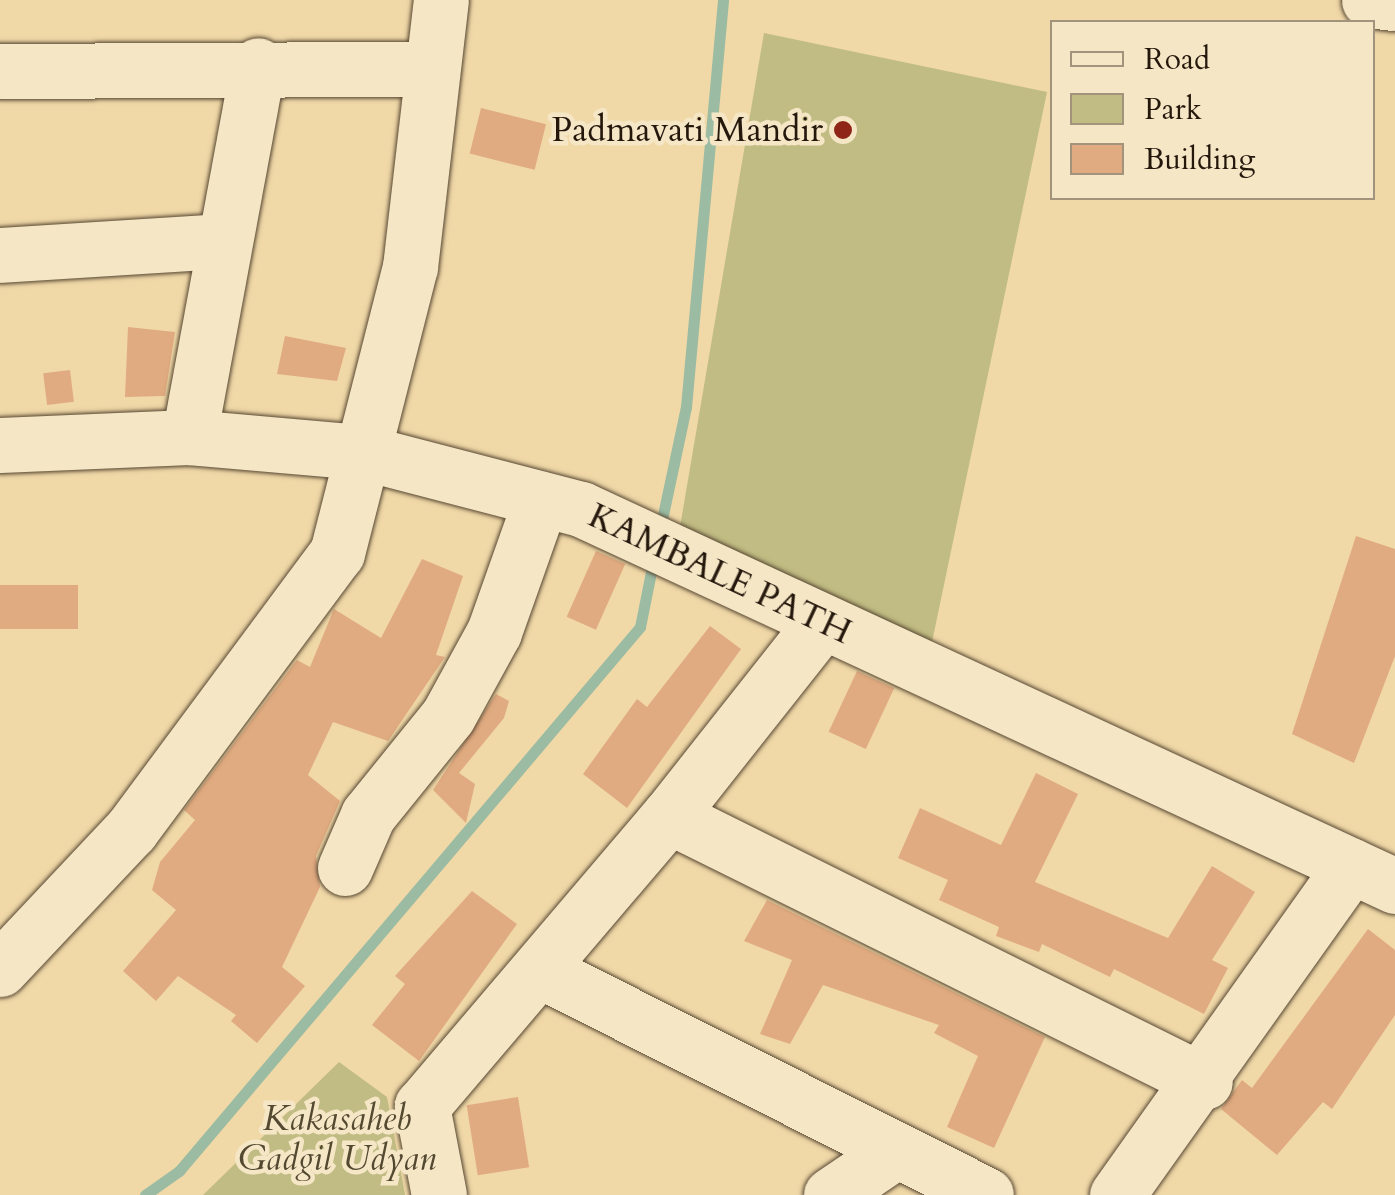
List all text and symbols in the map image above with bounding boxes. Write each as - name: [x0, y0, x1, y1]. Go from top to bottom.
- legend: [1050, 20, 1375, 200]
- text: Road: [1144, 39, 1210, 80]
- text: Park: [1144, 89, 1202, 130]
- place label: Padmavati Mandir: [551, 109, 823, 151]
- marker: Padmavati Mandir: [832, 119, 854, 141]
- text: Building: [1144, 139, 1255, 180]
- street label: KAMBALE PATH: [582, 495, 858, 653]
- park label: Kakasaheb Gadgil Udyan: [238, 1098, 436, 1180]

